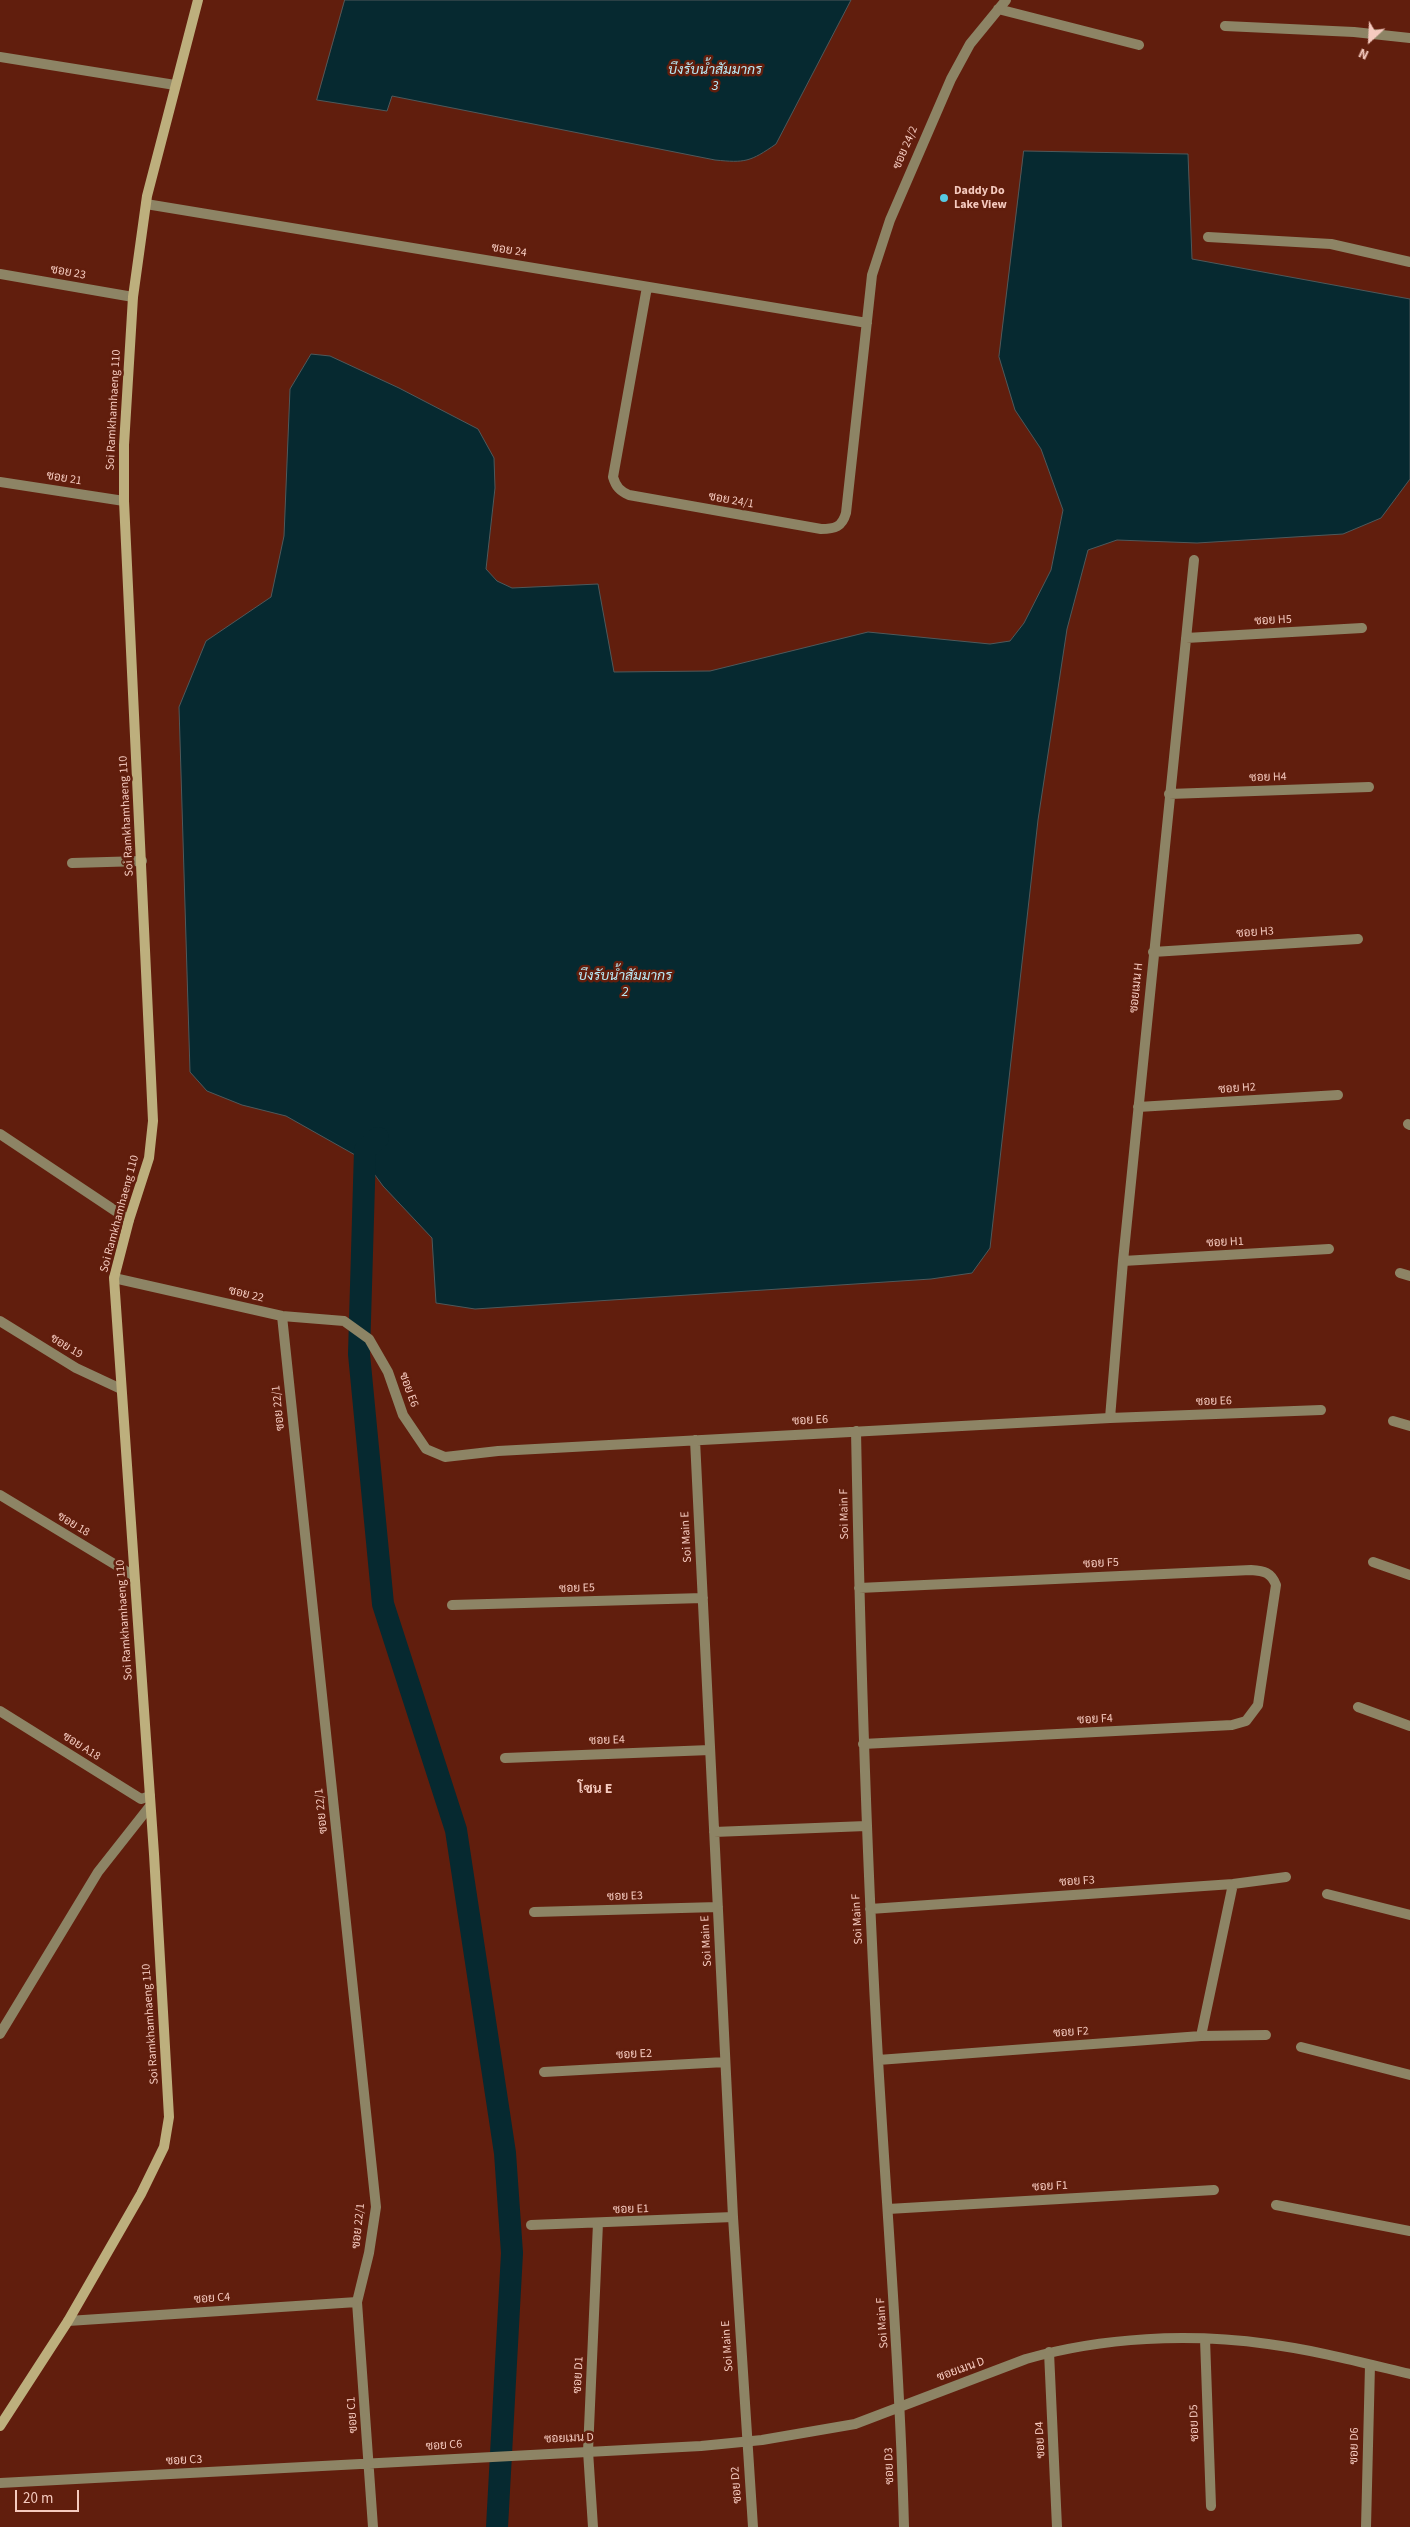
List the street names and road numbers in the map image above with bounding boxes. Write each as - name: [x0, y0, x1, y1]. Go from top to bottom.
- street label: ซอย 24/2: [890, 124, 922, 172]
- street label: ซอย 24: [490, 241, 528, 261]
- street label: ซอย 23: [49, 263, 87, 283]
- street label: Soi Ramkhamhaeng 110: [104, 349, 124, 471]
- street label: ซอย 21: [45, 469, 83, 489]
- street label: ซอย 24/1: [707, 490, 755, 512]
- street label: ซอย H5: [1254, 613, 1292, 629]
- street label: Soi Ramkhamhaeng 110: [117, 755, 137, 877]
- street label: ซอย H4: [1249, 770, 1287, 786]
- street label: ซอย H3: [1236, 925, 1274, 941]
- street label: ซอยเมน H: [1127, 962, 1147, 1014]
- street label: ซอย H2: [1218, 1081, 1256, 1097]
- street label: Soi Ramkhamhaeng 110: [97, 1154, 143, 1274]
- street label: ซอย H1: [1206, 1235, 1244, 1251]
- street label: ซอย 22: [227, 1284, 265, 1306]
- street label: ซอย 19: [47, 1332, 85, 1362]
- street label: ซอย E6: [395, 1371, 421, 1409]
- street label: ซอย 22/1: [269, 1384, 289, 1432]
- street label: ซอย E6: [1196, 1394, 1232, 1410]
- street label: ซอย E6: [792, 1413, 828, 1429]
- street label: Soi Main F: [837, 1488, 853, 1540]
- street label: ซอย 18: [54, 1510, 92, 1540]
- street label: Soi Main E: [678, 1511, 696, 1563]
- street label: ซอย F5: [1083, 1556, 1119, 1572]
- street label: Soi Ramkhamhaeng 110: [114, 1559, 136, 1681]
- street label: ซอย E5: [559, 1581, 595, 1597]
- street label: ซอย F4: [1077, 1712, 1113, 1728]
- street label: ซอย A18: [59, 1730, 103, 1764]
- street label: ซอย E4: [589, 1733, 625, 1749]
- street label: ซอย 22/1: [312, 1787, 332, 1835]
- street label: ซอย F3: [1059, 1874, 1095, 1890]
- street label: ซอย E3: [607, 1889, 643, 1905]
- street label: Soi Main F: [849, 1893, 867, 1945]
- street label: Soi Main E: [698, 1915, 716, 1967]
- street label: Soi Ramkhamhaeng 110: [140, 1963, 162, 2085]
- street label: ซอย F2: [1053, 2025, 1089, 2041]
- street label: ซอย E2: [616, 2047, 652, 2063]
- street label: ซอย F1: [1032, 2179, 1068, 2195]
- street label: ซอย 22/1: [349, 2202, 369, 2250]
- street label: ซอย E1: [613, 2202, 649, 2218]
- street label: ซอย C4: [193, 2291, 231, 2307]
- street label: Soi Main F: [874, 2297, 892, 2349]
- street label: Soi Main E: [719, 2320, 737, 2372]
- street label: ซอยเมน D: [935, 2355, 987, 2385]
- street label: ซอย D1: [571, 2356, 587, 2394]
- street label: ซอย C1: [345, 2396, 361, 2434]
- street label: ซอย D5: [1187, 2404, 1203, 2442]
- street label: ซอย D4: [1033, 2421, 1049, 2459]
- street label: ซอย D6: [1347, 2427, 1363, 2465]
- street label: ซอยเมน D: [544, 2431, 594, 2447]
- street label: ซอย C6: [425, 2438, 463, 2454]
- street label: ซอย D3: [882, 2447, 898, 2485]
- street label: ซอย C3: [165, 2453, 203, 2469]
- street label: ซอย D2: [729, 2466, 745, 2504]

